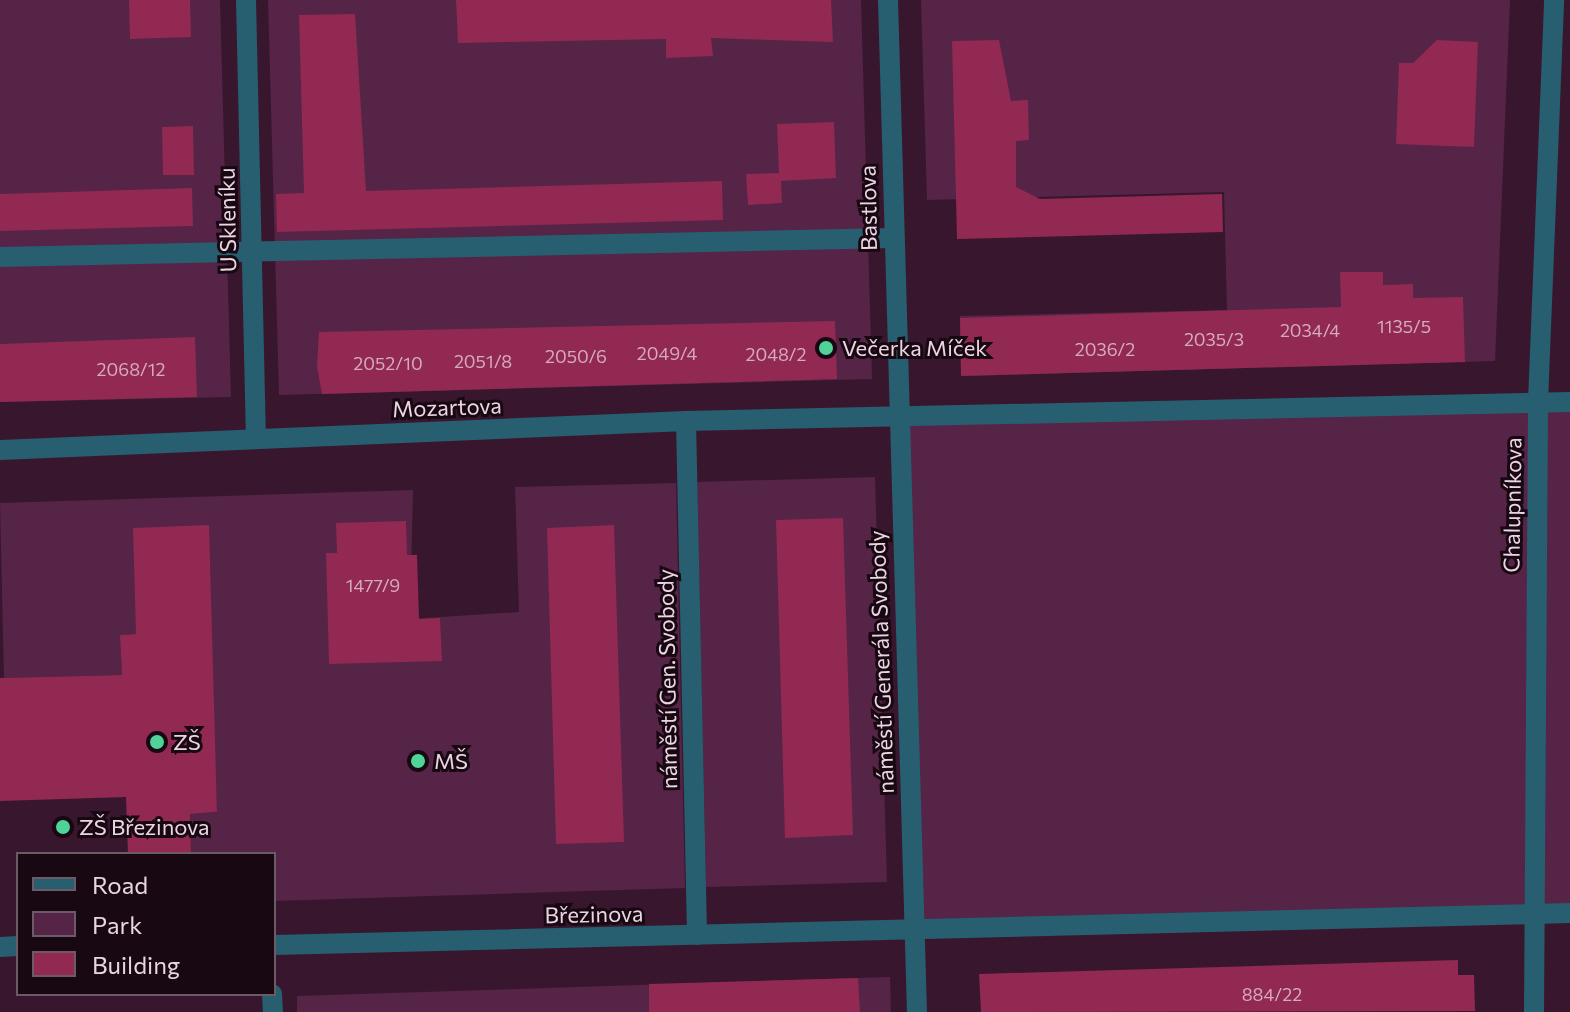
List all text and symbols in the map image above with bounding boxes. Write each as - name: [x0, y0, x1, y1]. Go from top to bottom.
- street label: Bastlova: [854, 165, 882, 251]
- street label: U Skleníku: [213, 167, 241, 273]
- house number: 1135/5: [1377, 315, 1431, 337]
- house number: 2034/4: [1280, 319, 1340, 341]
- house number: 2035/3: [1184, 328, 1244, 350]
- place label: Večerka Míček: [842, 335, 987, 361]
- house number: 2036/2: [1075, 338, 1135, 360]
- marker: Večerka Míček: [817, 339, 835, 357]
- house number: 2049/4: [637, 342, 697, 364]
- house number: 2048/2: [745, 343, 807, 365]
- house number: 2050/6: [545, 345, 607, 367]
- house number: 2051/8: [454, 350, 512, 372]
- house number: 2052/10: [353, 352, 423, 374]
- house number: 2068/12: [97, 358, 165, 380]
- street label: Mozartova: [392, 392, 502, 422]
- street label: Chalupníkova: [1498, 437, 1526, 573]
- street label: náměstí Generála Svobody: [863, 530, 899, 794]
- street label: náměstí Gen. Svobody: [652, 569, 682, 789]
- house number: 1477/9: [346, 574, 400, 596]
- place label: ZŠ: [173, 729, 201, 755]
- marker: ZŠ: [148, 733, 166, 751]
- place label: MŠ: [434, 748, 468, 774]
- marker: MŠ: [409, 752, 427, 770]
- place label: ZŠ Březinova: [79, 814, 210, 840]
- marker: ZŠ Březinova: [54, 818, 72, 836]
- legend: [16, 852, 276, 996]
- text: Road: [92, 870, 148, 899]
- street label: Březinova: [544, 900, 644, 928]
- text: Park: [92, 910, 142, 939]
- text: Building: [92, 950, 180, 979]
- house number: 884/22: [1242, 983, 1302, 1005]

